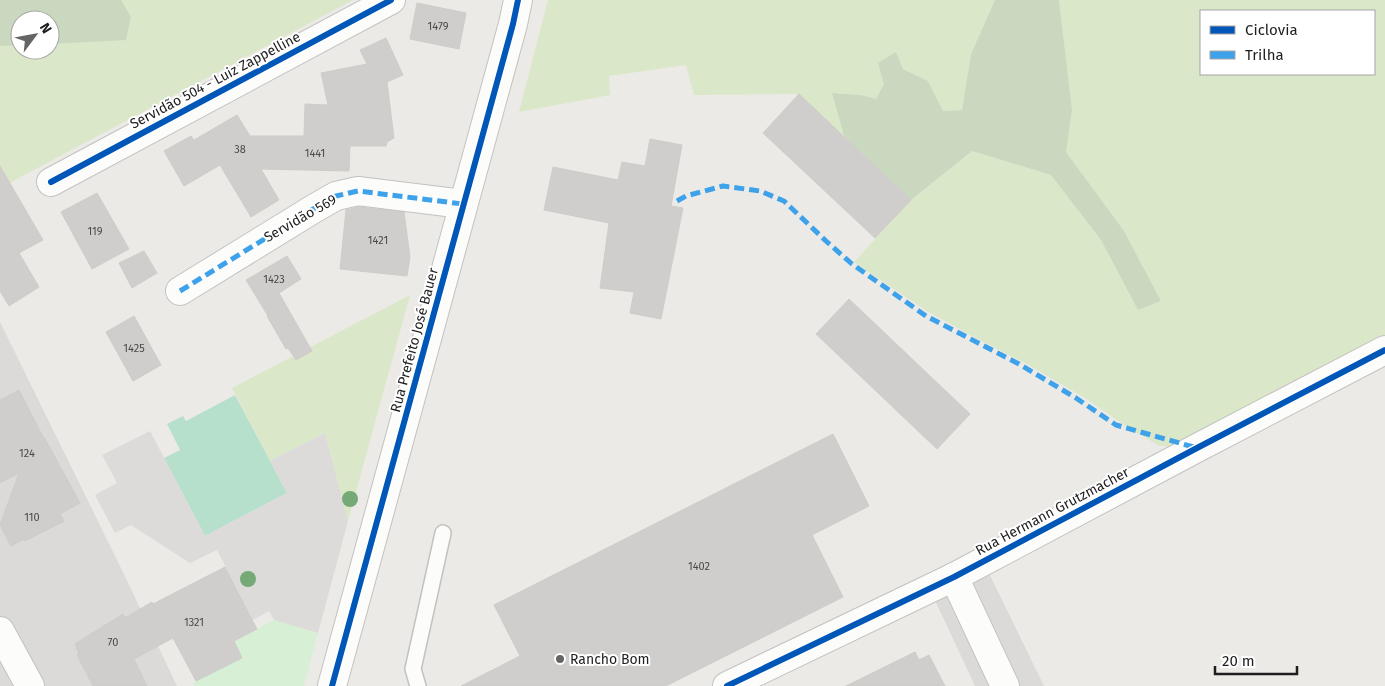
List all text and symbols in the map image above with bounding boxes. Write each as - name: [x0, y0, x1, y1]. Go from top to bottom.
- north arrow: [10, 10, 60, 60]
- legend: [1200, 10, 1375, 75]
- text: N: [36, 20, 55, 37]
- house number: 1479: [428, 20, 449, 33]
- text: Ciclovia: [1245, 21, 1298, 39]
- street label: Servidão 504 - Luiz Zappelline: [127, 28, 303, 133]
- text: Trilha: [1245, 46, 1284, 64]
- house number: 38: [234, 143, 246, 156]
- house number: 1441: [305, 147, 325, 160]
- street label: Servidão 569: [261, 191, 340, 246]
- house number: 119: [87, 225, 103, 238]
- house number: 1421: [368, 234, 388, 247]
- street label: Rua Prefeito José Bauer: [387, 265, 442, 414]
- house number: 1423: [263, 273, 285, 286]
- house number: 1425: [123, 342, 145, 355]
- house number: 124: [19, 447, 35, 460]
- street label: Rua Hermann Grutzmacher: [973, 463, 1132, 559]
- house number: 110: [24, 511, 40, 524]
- house number: 1402: [688, 560, 710, 573]
- house number: 1321: [184, 616, 204, 629]
- house number: 70: [108, 636, 118, 649]
- scale bar: [1215, 644, 1298, 676]
- place label: Rancho Bom: [570, 651, 650, 668]
- text: 20 m: [1222, 652, 1255, 670]
- marker: Rancho Bom: [554, 653, 566, 665]

